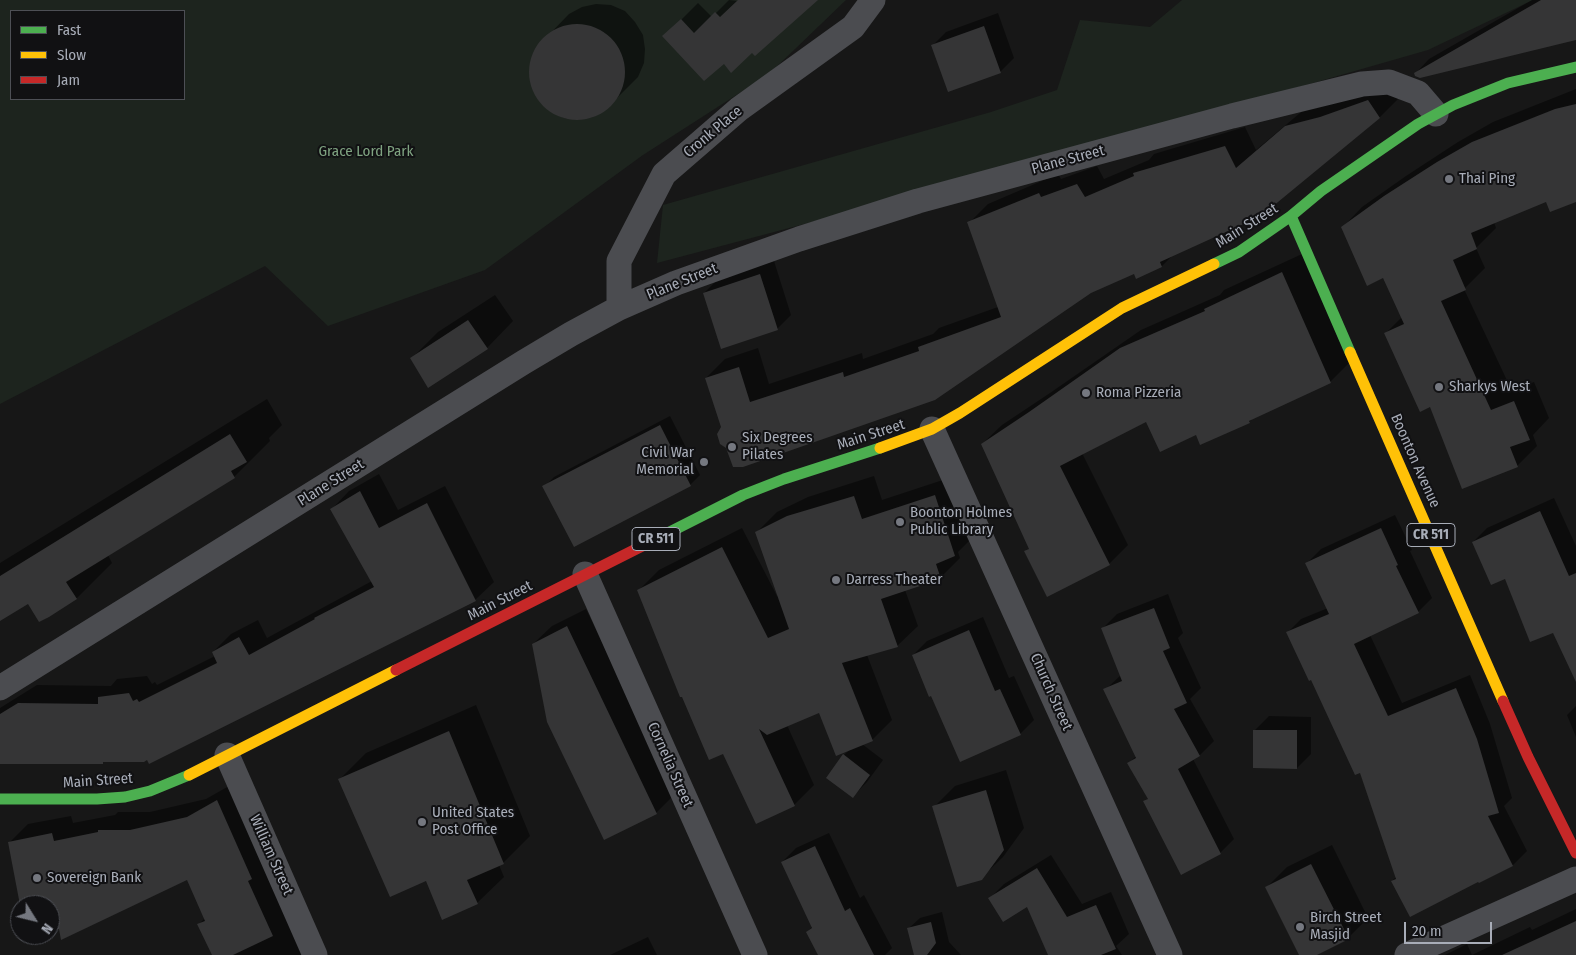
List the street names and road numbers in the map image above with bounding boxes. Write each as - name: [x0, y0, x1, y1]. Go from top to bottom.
- street label: Cronk Place: [680, 102, 746, 162]
- street label: Plane Street: [1030, 142, 1106, 178]
- street label: Main Street: [1213, 200, 1281, 252]
- street label: Plane Street: [644, 260, 720, 304]
- street label: Boonton Avenue: [1386, 411, 1444, 511]
- street label: Main Street: [835, 416, 907, 454]
- street label: Plane Street: [295, 456, 367, 510]
- road number: CR 511: [1407, 524, 1455, 546]
- road number: CR 511: [632, 528, 680, 550]
- street label: Main Street: [465, 577, 535, 625]
- street label: Church Street: [1026, 651, 1076, 733]
- street label: Cornelia Street: [643, 720, 697, 810]
- street label: Main Street: [62, 770, 134, 792]
- street label: William Street: [245, 812, 297, 898]

